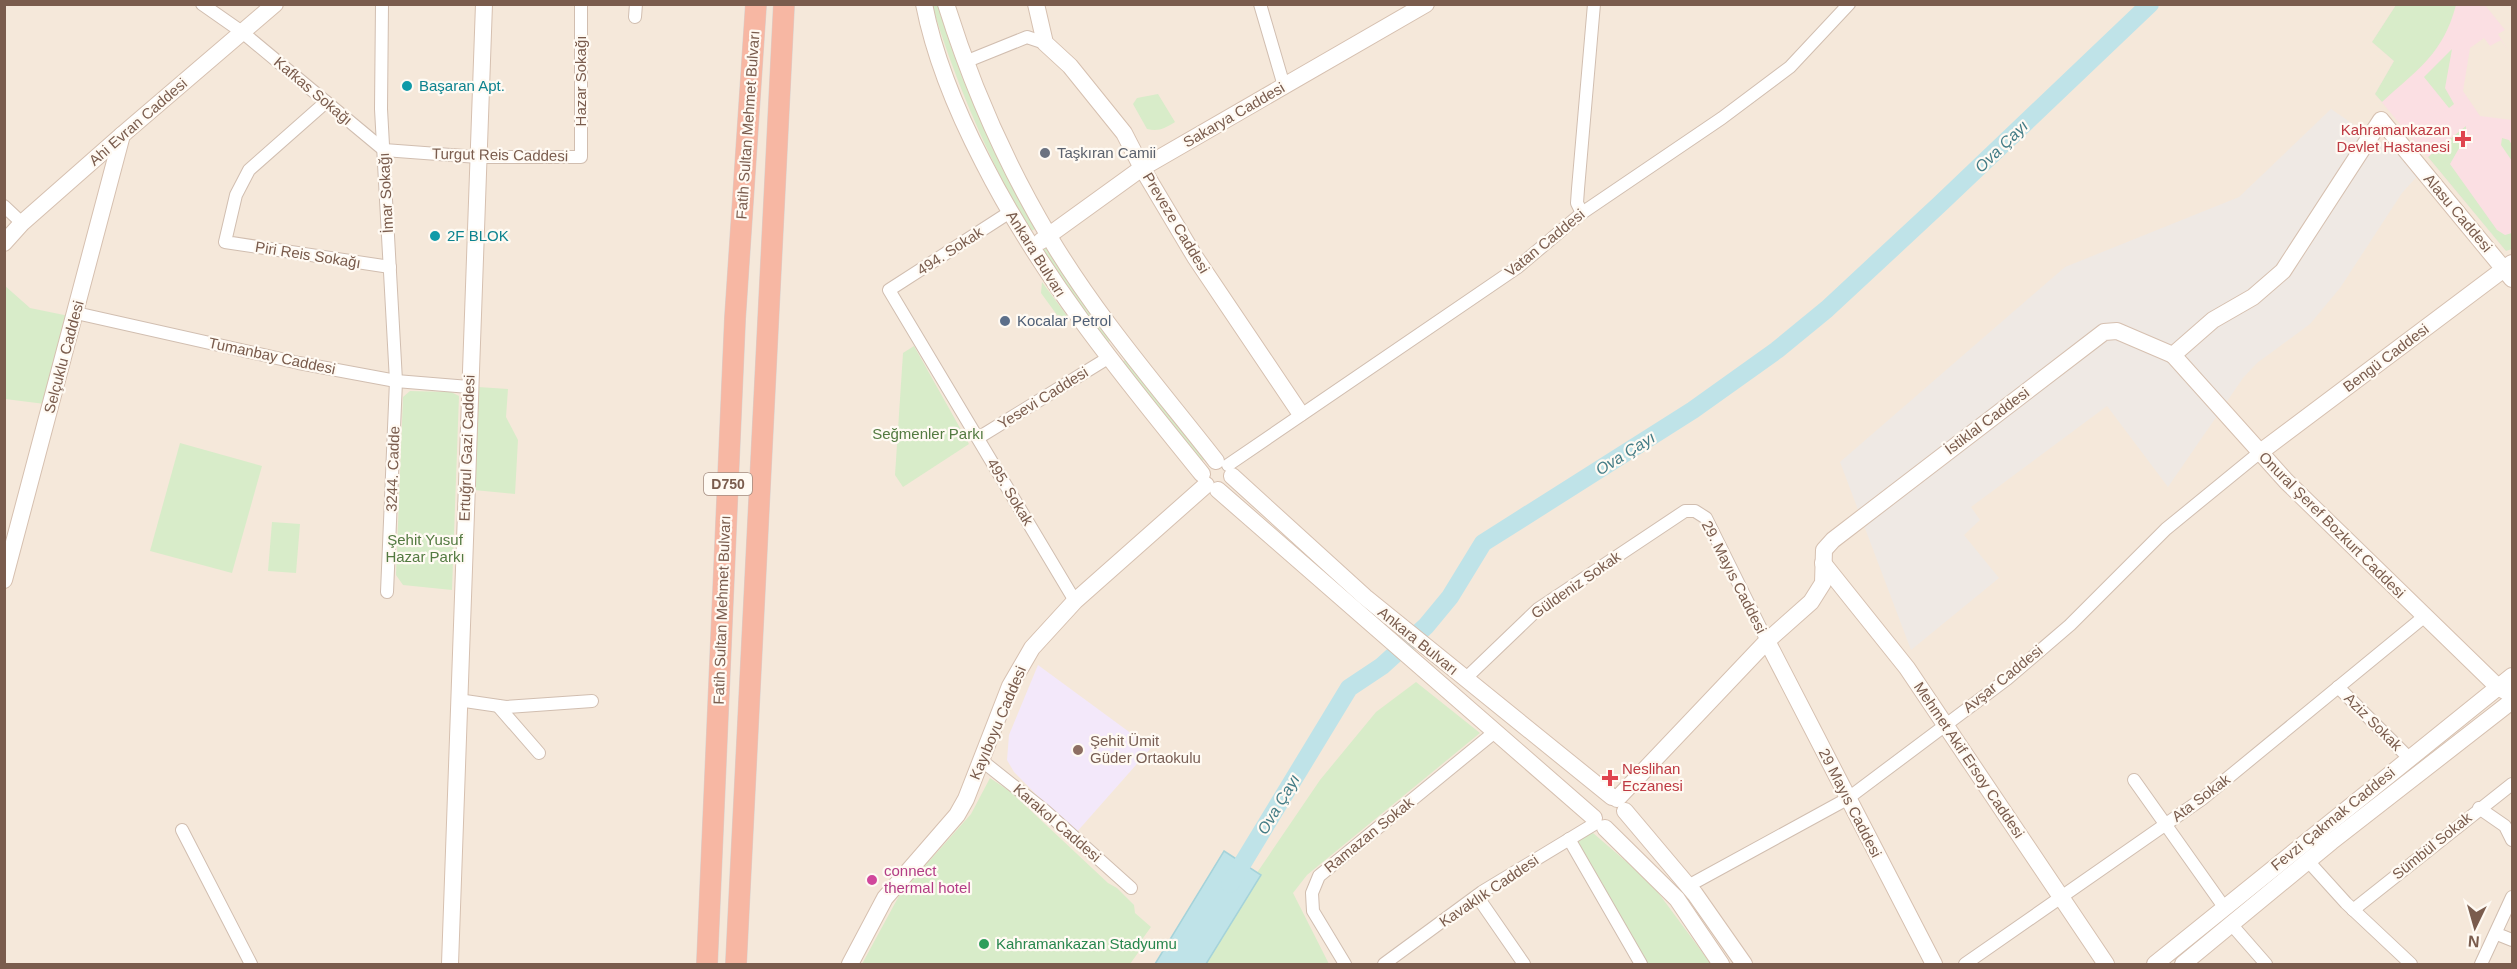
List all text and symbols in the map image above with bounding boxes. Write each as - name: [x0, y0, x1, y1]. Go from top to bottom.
- street label: Fatih Sultan Mehmet Bulvarı: [732, 30, 763, 220]
- street label: Hazar Sokağı: [572, 36, 589, 126]
- street label: Kafkas Sokağı: [271, 53, 356, 128]
- street label: Ahi Evran Caddesi: [85, 74, 190, 169]
- place label: Başaran Apt.: [419, 77, 505, 94]
- marker: Başaran Apt.: [400, 79, 414, 93]
- street label: Sakarya Caddesi: [1180, 79, 1287, 150]
- water label: Ova Çayı: [1971, 117, 2031, 176]
- place label: Kahramankazan Devlet Hastanesi: [2337, 121, 2450, 155]
- marker: Kahramankazan Devlet Hastanesi: [2454, 130, 2472, 148]
- place label: Taşkıran Camii: [1057, 144, 1156, 161]
- street label: Turgut Reis Caddesi: [432, 145, 568, 164]
- marker: Taşkıran Camii: [1038, 146, 1052, 160]
- street label: İmar Sokağı: [375, 152, 396, 234]
- street label: Preveze Caddesi: [1140, 169, 1213, 276]
- street label: Alasu Caddesi: [2421, 170, 2496, 255]
- street label: Vatan Caddesi: [1502, 205, 1588, 280]
- street label: Ankara Bulvarı: [1003, 208, 1070, 300]
- street label: 494. Sokak: [914, 223, 986, 278]
- place label: 2F BLOK: [447, 227, 509, 244]
- marker: 2F BLOK: [428, 229, 442, 243]
- street label: Piri Reis Sokağı: [254, 238, 362, 271]
- street label: Selçuklu Caddesi: [40, 299, 87, 415]
- place label: Kocalar Petrol: [1017, 312, 1111, 329]
- marker: Kocalar Petrol: [998, 314, 1012, 328]
- street label: Bengü Caddesi: [2340, 320, 2432, 395]
- street label: Tumanbay Caddesi: [207, 334, 337, 377]
- street label: Yesevi Caddesi: [995, 363, 1091, 432]
- street label: Ertuğrul Gazi Caddesi: [455, 374, 478, 522]
- street label: İstiklal Caddesi: [1941, 383, 2032, 458]
- park label: Seğmenler Parkı: [872, 425, 984, 442]
- street label: 3244. Cadde: [383, 426, 402, 512]
- water label: Ova Çayı: [1592, 429, 1658, 478]
- street label: Onural Şeref Bozkurt Caddesi: [2256, 448, 2409, 601]
- street label: 495. Sokak: [984, 455, 1037, 529]
- road number: D750: [704, 473, 752, 495]
- street label: Fatih Sultan Mehmet Bulvarı: [710, 515, 733, 705]
- street label: 29. Mayıs Caddesi: [1699, 518, 1770, 636]
- park label: Şehit Yusuf Hazar Parkı: [385, 531, 465, 565]
- street label: Güldeniz Sokak: [1528, 547, 1624, 622]
- street label: Ankara Bulvarı: [1375, 603, 1462, 678]
- street label: Avşar Caddesi: [1960, 641, 2046, 716]
- street label: Kayıboyu Caddesi: [966, 663, 1029, 782]
- street label: Mehmet Akif Ersoy Caddesi: [1911, 679, 2028, 841]
- street label: Aziz Sokak: [2341, 689, 2406, 754]
- place label: Şehit Ümit Güder Ortaokulu: [1090, 732, 1201, 766]
- marker: Şehit Ümit Güder Ortaokulu: [1071, 743, 1085, 757]
- street label: 29 Mayıs Caddesi: [1816, 745, 1885, 860]
- place label: Neslihan Eczanesi: [1622, 760, 1683, 794]
- street label: Fevzi Çakmak Caddesi: [2267, 763, 2398, 874]
- street label: Ata Sokak: [2168, 770, 2234, 825]
- water label: Ova Çayı: [1254, 771, 1303, 837]
- marker: Neslihan Eczanesi: [1603, 771, 1617, 785]
- street label: Karakol Caddesi: [1010, 780, 1104, 865]
- street label: Ramazan Sokak: [1321, 793, 1417, 876]
- street label: Sümbül Sokak: [2389, 808, 2475, 883]
- street label: Kavaklık Caddesi: [1436, 851, 1542, 930]
- place label: connect thermal hotel: [884, 862, 971, 896]
- marker: connect thermal hotel: [865, 873, 879, 887]
- north arrow: [2445, 897, 2505, 957]
- text: N: [2467, 932, 2480, 950]
- place label: Kahramankazan Stadyumu: [996, 935, 1177, 952]
- marker: Kahramankazan Stadyumu: [977, 937, 991, 951]

